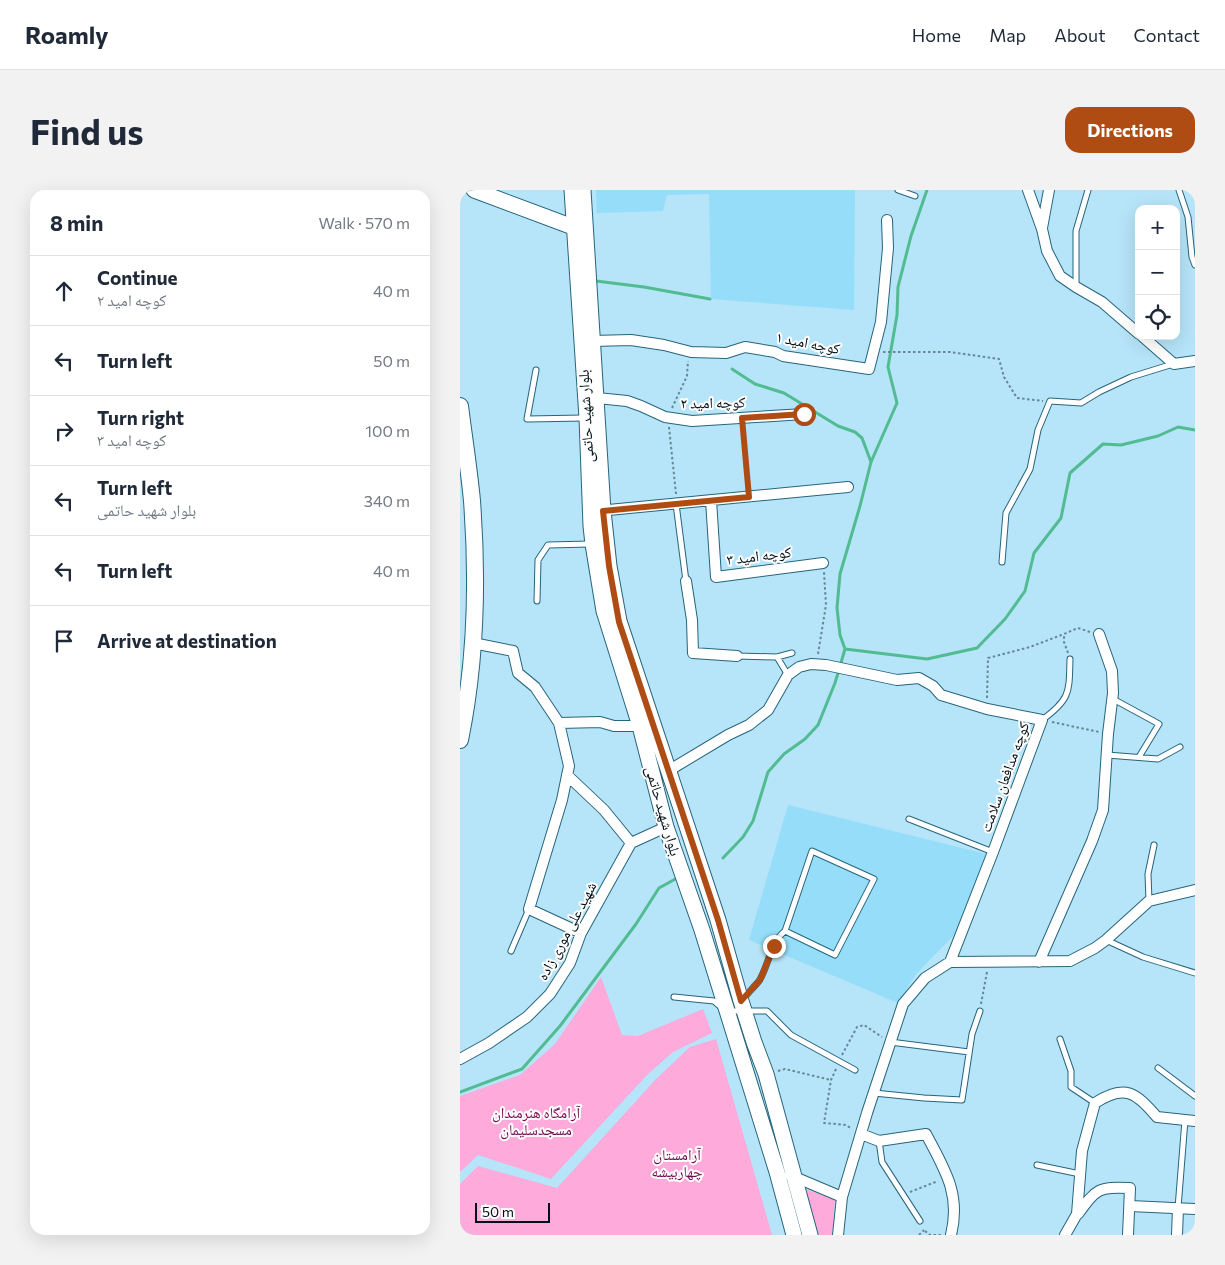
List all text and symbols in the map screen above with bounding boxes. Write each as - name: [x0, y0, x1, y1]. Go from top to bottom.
- text: Roamly: [25, 20, 108, 49]
- text: Home: [912, 24, 961, 46]
- text: Map: [989, 24, 1026, 46]
- text: About: [1054, 24, 1106, 46]
- text: Contact: [1134, 24, 1200, 46]
- button: Directions: [1065, 107, 1195, 153]
- text: Find us: [30, 109, 144, 152]
- map controls: [1135, 205, 1180, 340]
- button: +: [1135, 205, 1180, 250]
- text: 8 min: [50, 210, 103, 235]
- text: Walk · 570 m: [318, 213, 410, 232]
- button: −: [1135, 250, 1180, 295]
- text: Continue: [97, 266, 177, 289]
- icon: ahead: [50, 277, 78, 305]
- text: 40 m: [373, 281, 410, 300]
- text: کوچه امید ۲: [97, 290, 166, 309]
- button: locate: [1135, 295, 1180, 340]
- street label: کوچه امید ۱: [774, 327, 842, 358]
- icon: left: [50, 347, 78, 375]
- text: Turn left: [97, 349, 172, 372]
- text: 50 m: [373, 351, 410, 370]
- street label: بلوار شهید حاتمی: [574, 369, 598, 463]
- street label: کوچه امید ۲: [680, 392, 746, 413]
- route start: [793, 403, 816, 426]
- text: Turn right: [97, 406, 184, 429]
- icon: right: [50, 417, 78, 445]
- text: 100 m: [365, 421, 410, 440]
- text: کوچه امید ۳: [97, 430, 166, 449]
- text: Turn left: [97, 476, 172, 499]
- icon: left: [50, 487, 78, 515]
- text: 340 m: [364, 491, 410, 510]
- text: بلوار شهید حاتمی: [97, 500, 196, 519]
- street label: کوچه امید ۳: [726, 542, 792, 569]
- icon: left: [50, 557, 78, 585]
- text: Turn left: [97, 559, 172, 582]
- text: 40 m: [373, 561, 410, 580]
- icon: arrive: [50, 627, 78, 655]
- text: Arrive at destination: [97, 629, 277, 652]
- street label: کوچه مدافعان سلامت: [976, 719, 1034, 835]
- street label: بلوار شهید حاتمی: [641, 764, 685, 858]
- street label: شهید علی موری زاده: [533, 878, 601, 984]
- route end: [763, 935, 786, 958]
- park label: آرامگاه هنرمندان مسجدسلیمان: [492, 1103, 581, 1140]
- park label: آرامستان چهاربیشه: [651, 1145, 703, 1181]
- scale bar: [475, 1200, 550, 1223]
- text: 50 m: [482, 1203, 514, 1220]

